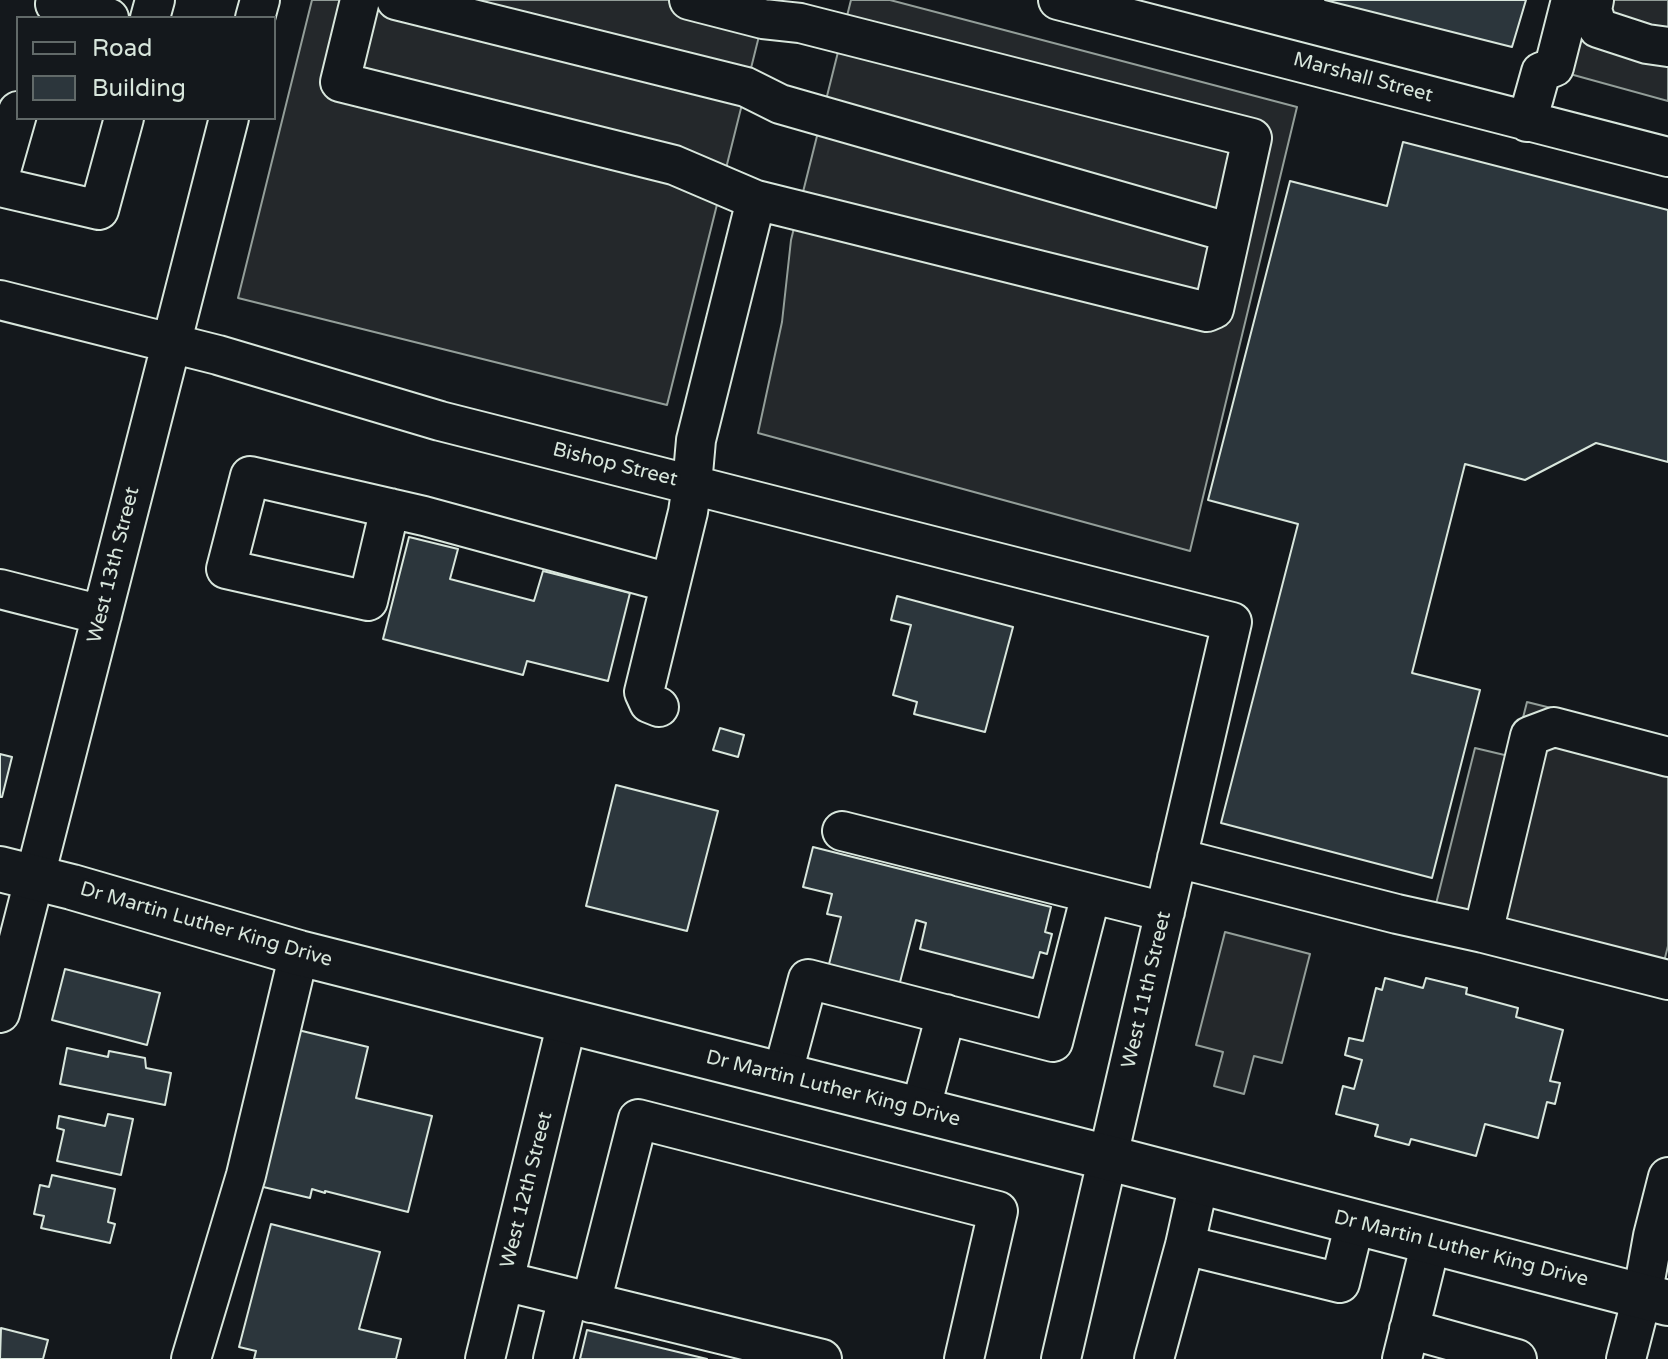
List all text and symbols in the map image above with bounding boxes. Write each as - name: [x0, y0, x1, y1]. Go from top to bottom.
- legend: [16, 16, 276, 120]
- text: Road: [92, 34, 152, 63]
- street label: Marshall Street: [1291, 48, 1435, 108]
- text: Building: [92, 74, 186, 103]
- street label: Bishop Street: [550, 438, 680, 492]
- street label: West 13th Street: [83, 484, 145, 646]
- street label: Dr Martin Luther King Drive: [77, 877, 335, 973]
- street label: West 11th Street: [1117, 909, 1177, 1071]
- street label: Dr Martin Luther King Drive: [703, 1046, 963, 1132]
- street label: West 12th Street: [496, 1109, 558, 1271]
- street label: Dr Martin Luther King Drive: [1331, 1206, 1591, 1292]

